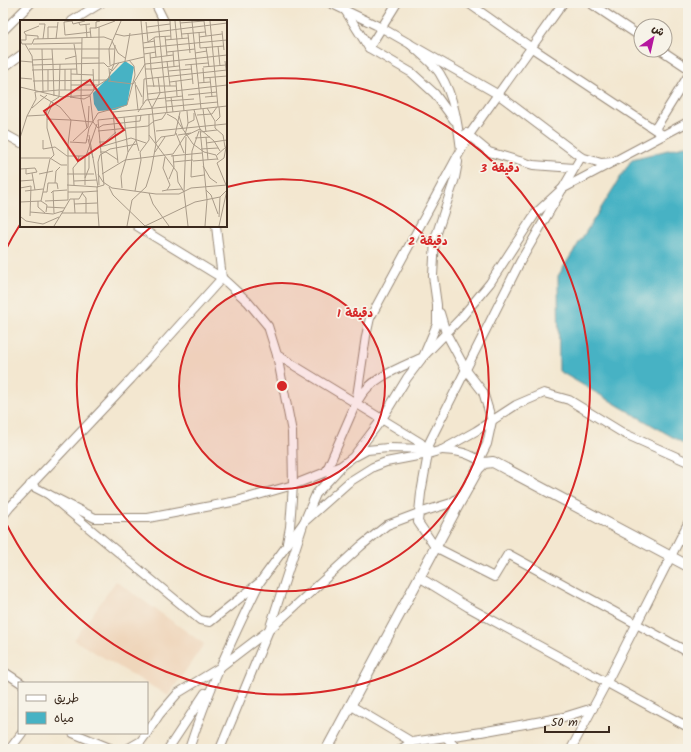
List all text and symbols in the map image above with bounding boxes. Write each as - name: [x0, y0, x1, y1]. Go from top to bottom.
- north arrow: [633, 18, 673, 58]
- inset map: [20, 20, 227, 227]
- text: ش: [648, 20, 668, 41]
- text: 3 دقيقة: [480, 159, 520, 178]
- text: 2 دقيقة: [408, 232, 448, 251]
- text: 1 دقيقة: [337, 304, 373, 323]
- centre of rings: [275, 379, 289, 393]
- legend: [18, 682, 148, 734]
- text: طريق: [54, 689, 79, 708]
- scale bar: [545, 708, 609, 734]
- text: مياه: [54, 709, 74, 728]
- text: 50 m: [551, 713, 578, 732]

